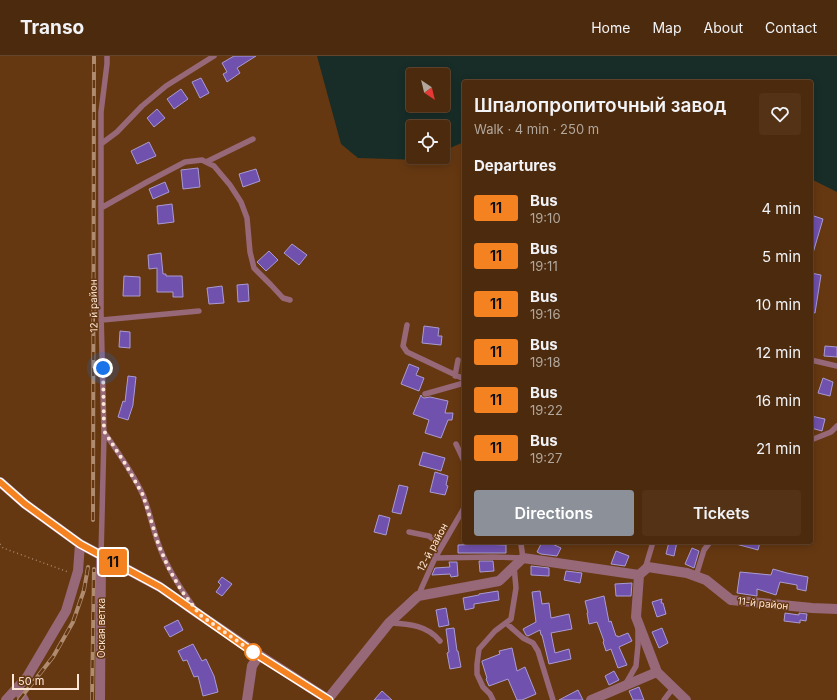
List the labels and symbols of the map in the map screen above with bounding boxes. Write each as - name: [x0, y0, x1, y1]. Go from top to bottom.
- north arrow: [406, 68, 450, 112]
- street label: 12-й район: [87, 279, 99, 333]
- your location: [93, 358, 113, 378]
- street label: 12-й район: [414, 521, 450, 573]
- line badge: 11: [95, 549, 131, 575]
- street label: 11-й район: [737, 594, 789, 612]
- street label: Оская ветка: [95, 598, 107, 658]
- unlabelled marker: [244, 643, 262, 661]
- scale bar: [12, 672, 79, 691]

